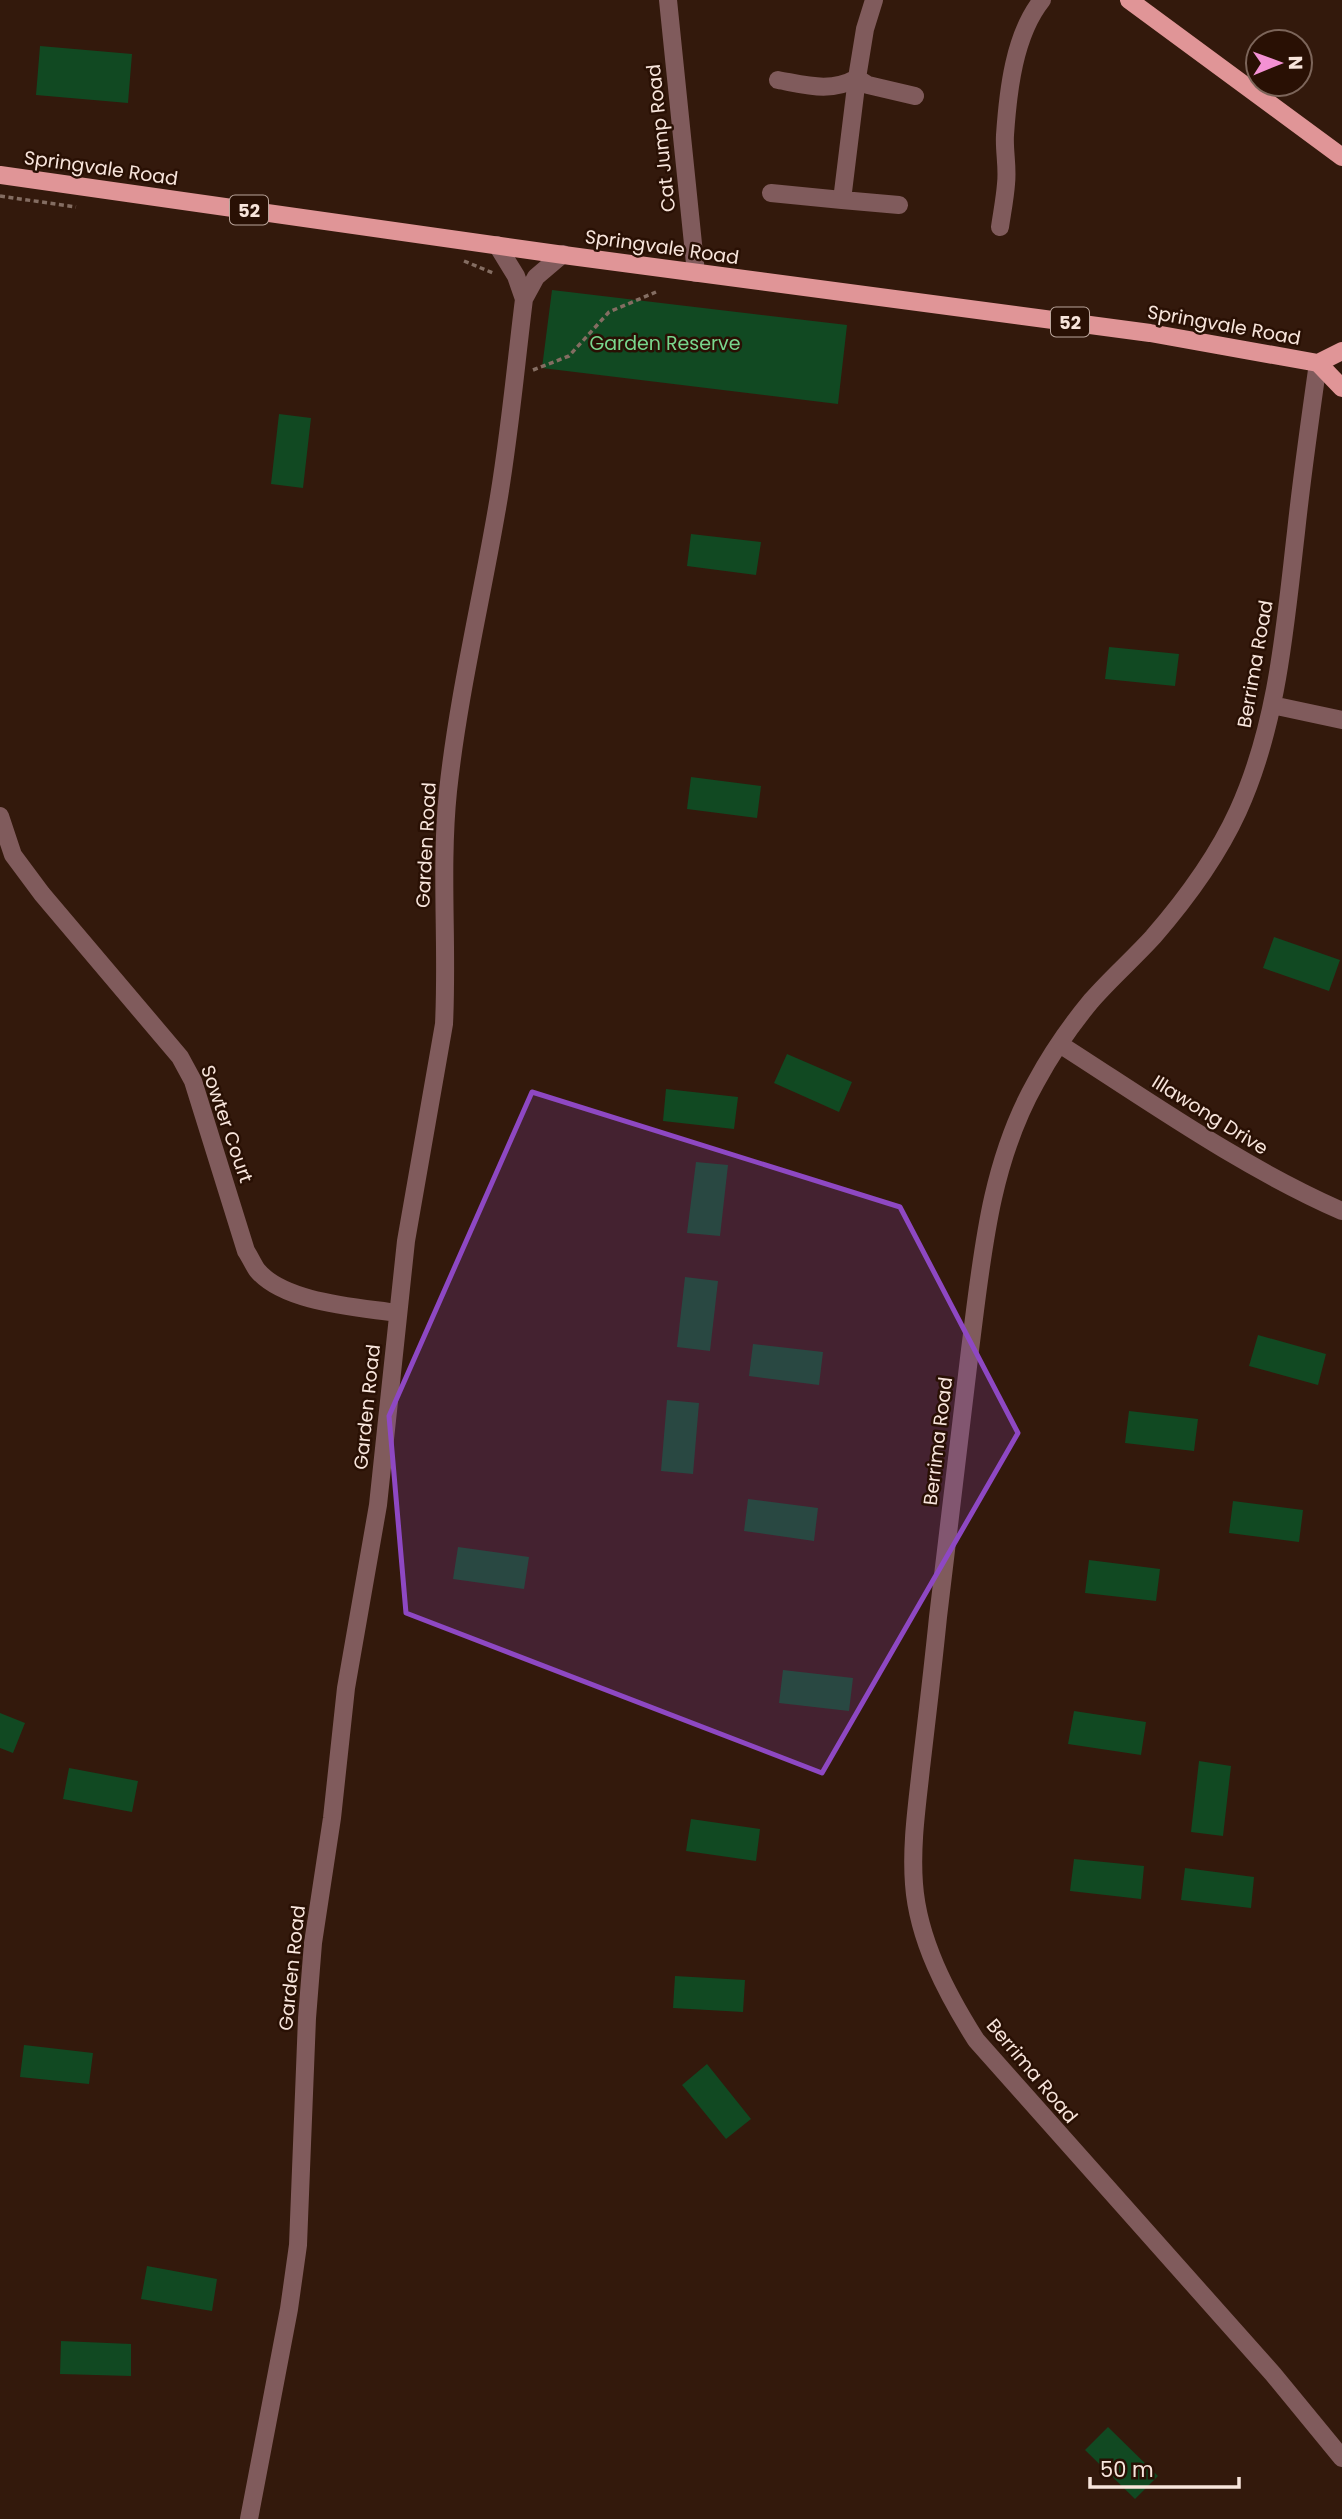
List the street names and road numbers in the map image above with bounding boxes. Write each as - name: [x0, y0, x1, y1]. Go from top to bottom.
- street label: Cat Jump Road: [640, 63, 682, 213]
- street label: Springvale Road: [22, 144, 180, 192]
- road number: 52: [230, 196, 268, 224]
- street label: Springvale Road: [583, 223, 741, 271]
- street label: Springvale Road: [1145, 298, 1303, 352]
- road number: 52: [1051, 308, 1089, 336]
- street label: Berrima Road: [1230, 598, 1280, 730]
- street label: Garden Road: [409, 781, 443, 909]
- street label: Sowter Court: [194, 1062, 260, 1186]
- street label: Illawong Drive: [1147, 1068, 1273, 1162]
- street label: Garden Road: [347, 1343, 387, 1471]
- street label: Berrima Road: [917, 1375, 959, 1507]
- street label: Garden Road: [272, 1904, 312, 2032]
- street label: Berrima Road: [980, 2013, 1084, 2129]

